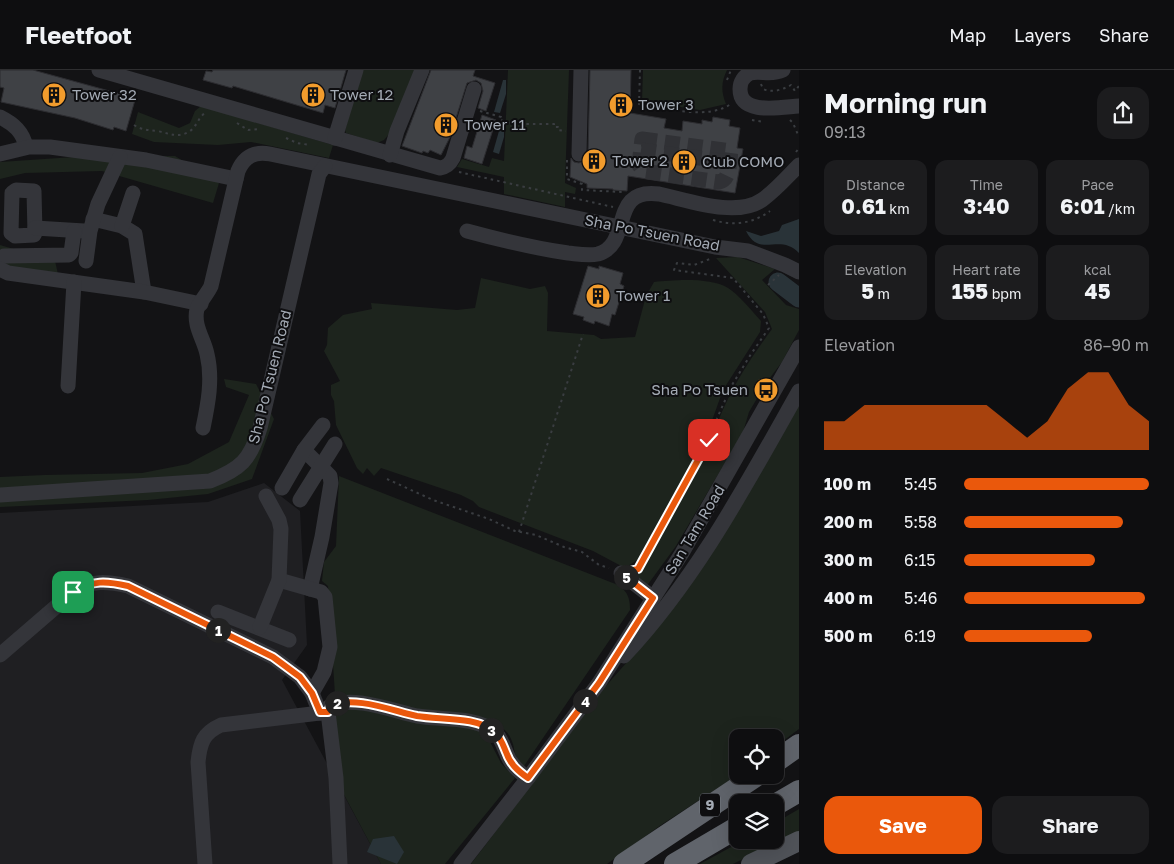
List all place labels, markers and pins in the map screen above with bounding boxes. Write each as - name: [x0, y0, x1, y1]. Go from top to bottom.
- building icon: Tower 32: [41, 82, 67, 108]
- building icon: Tower 12: [300, 82, 326, 108]
- place label: Tower 32: [72, 85, 137, 103]
- place label: Tower 12: [330, 85, 393, 103]
- building icon: Tower 3: [608, 92, 634, 118]
- place label: Tower 3: [638, 95, 694, 113]
- building icon: Tower 11: [433, 112, 459, 138]
- place label: Tower 11: [464, 115, 526, 133]
- building icon: Tower 2: [581, 148, 607, 174]
- building icon: Club COMO: [671, 149, 697, 175]
- place label: Tower 2: [612, 151, 668, 169]
- place label: Club COMO: [702, 152, 784, 170]
- building icon: Tower 1: [585, 283, 611, 309]
- place label: Tower 1: [616, 286, 670, 304]
- bus stop icon: Sha Po Tsuen: [753, 377, 779, 403]
- place label: Sha Po Tsuen: [651, 380, 748, 398]
- pin: [688, 419, 730, 461]
- pin: 5: [614, 564, 638, 590]
- pin: [52, 571, 94, 613]
- pin: 1: [206, 618, 230, 642]
- pin: 4: [572, 688, 598, 714]
- pin: 2: [324, 690, 350, 716]
- pin: 3: [478, 718, 504, 742]

